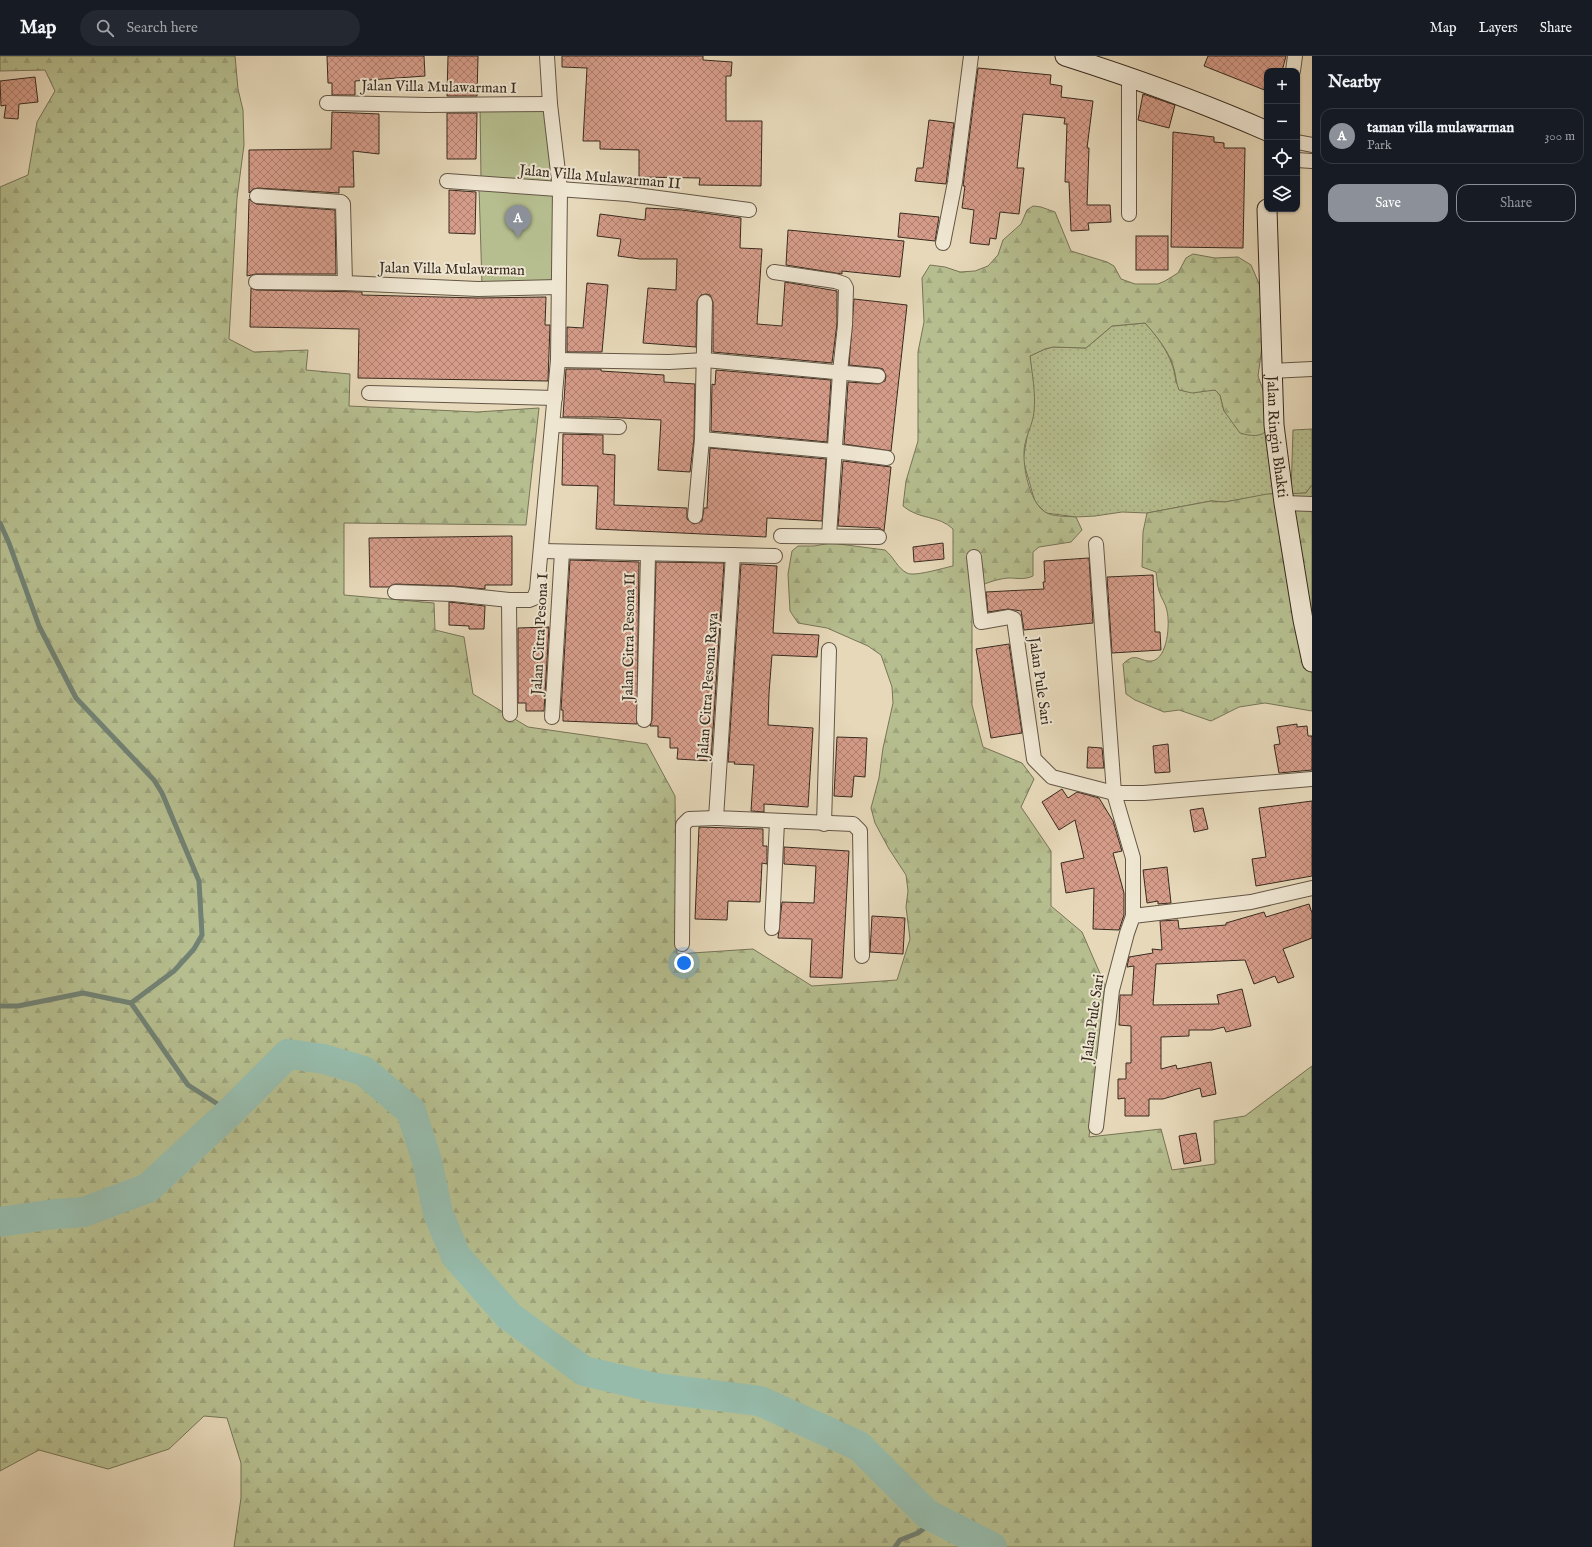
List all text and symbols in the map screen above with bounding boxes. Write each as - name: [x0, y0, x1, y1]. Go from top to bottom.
- search box: [80, 10, 360, 46]
- text: Map: [20, 16, 56, 40]
- icon: search: [94, 17, 116, 39]
- text: Search here: [126, 18, 198, 37]
- text: Map: [1430, 19, 1457, 37]
- text: Layers: [1479, 19, 1518, 37]
- text: Share: [1540, 19, 1572, 37]
- map controls: [1264, 68, 1300, 212]
- button: +: [1264, 68, 1300, 104]
- text: Nearby: [1328, 72, 1381, 93]
- street label: Jalan Villa Mulawarman I: [359, 76, 517, 98]
- button: −: [1264, 104, 1300, 140]
- text: taman villa mulawarman: [1367, 118, 1514, 137]
- text: A: [1338, 128, 1346, 145]
- text: 300 m: [1544, 128, 1575, 145]
- text: Park: [1367, 137, 1392, 154]
- button: locate: [1264, 140, 1300, 176]
- street label: Jalan Villa Mulawarman II: [516, 160, 682, 194]
- button: layers: [1264, 176, 1300, 212]
- button: Save: [1328, 184, 1448, 222]
- button: Share: [1456, 184, 1576, 222]
- pin: A: [505, 205, 531, 238]
- street label: Jalan Villa Mulawarman: [377, 258, 525, 280]
- street label: Jalan Ringin Bhakti: [1263, 373, 1293, 499]
- street label: Jalan Citra Pesona I: [527, 572, 553, 697]
- street label: Jalan Citra Pesona II: [618, 572, 640, 703]
- street label: Jalan Citra Pesona Raya: [693, 612, 723, 762]
- street label: Jalan Pule Sari: [1024, 634, 1056, 726]
- your location: [674, 953, 694, 973]
- street label: Jalan Pule Sari: [1077, 973, 1109, 1065]

